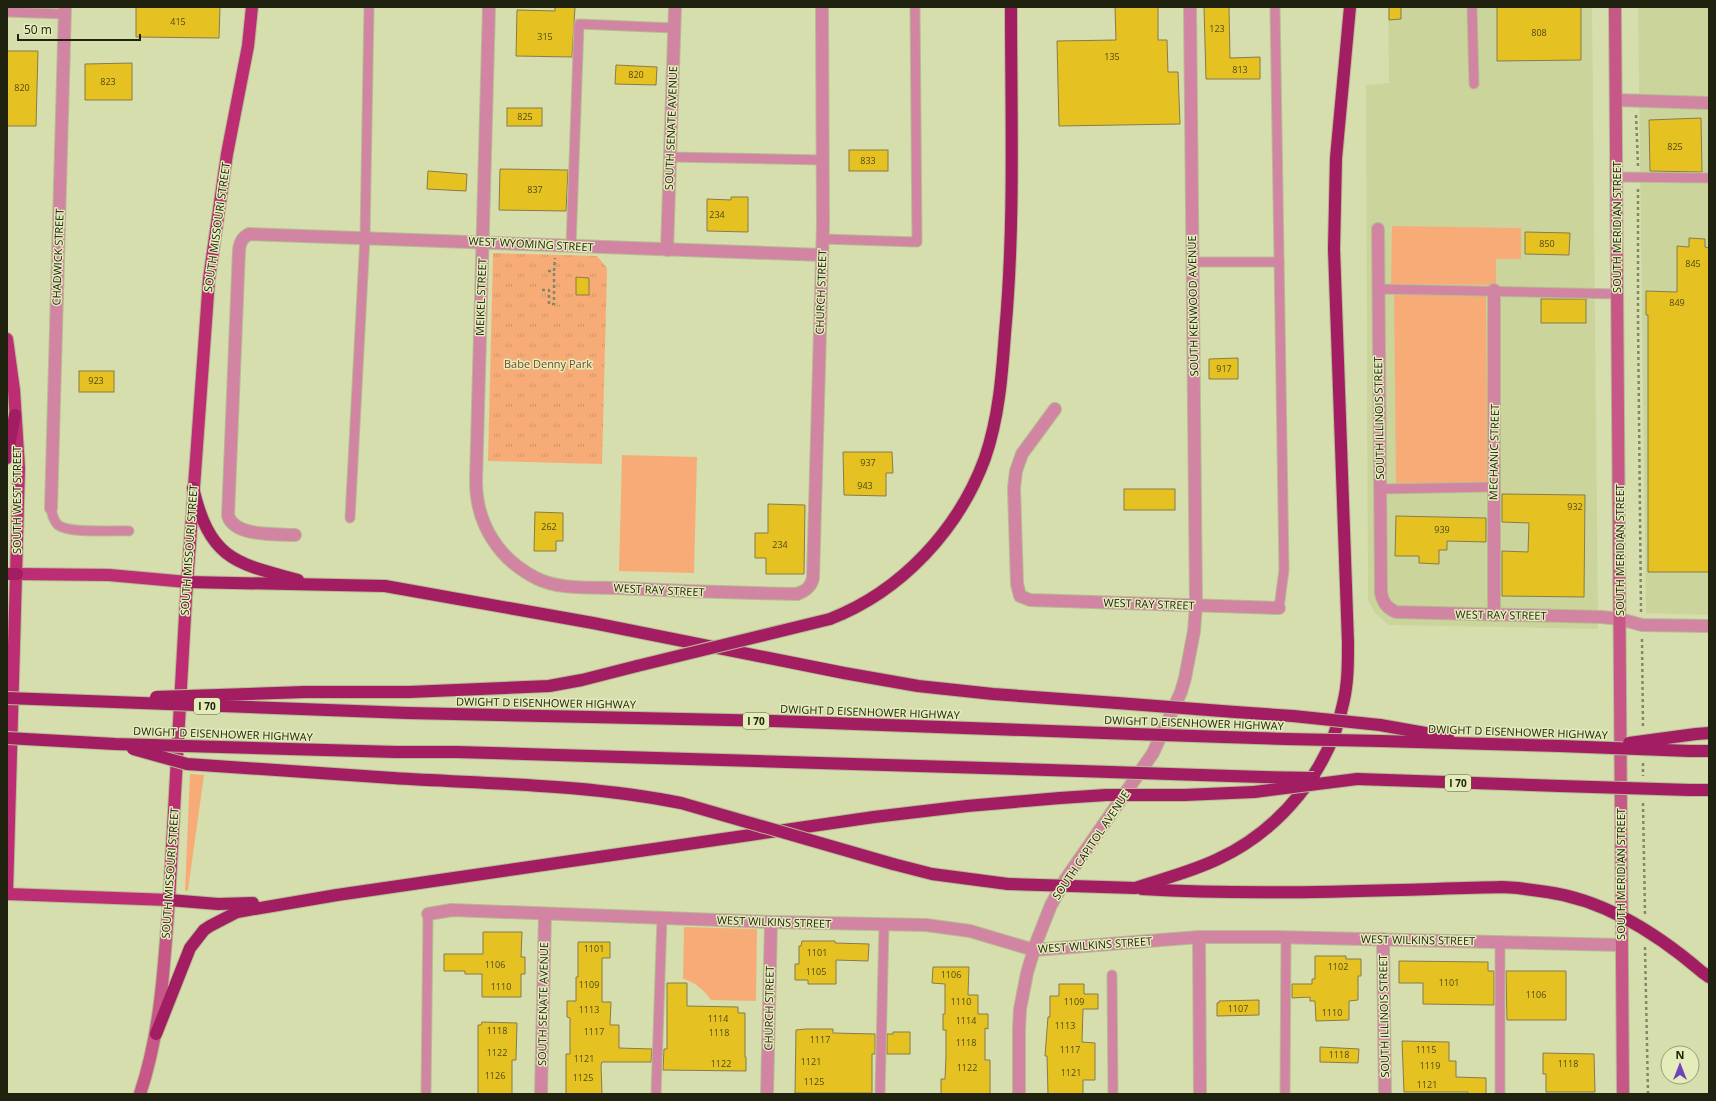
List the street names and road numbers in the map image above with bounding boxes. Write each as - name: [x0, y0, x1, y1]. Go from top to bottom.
- street label: SOUTH SENATE AVENUE: [661, 66, 680, 190]
- street label: SOUTH MISSOURI STREET: [200, 161, 233, 293]
- street label: SOUTH MERIDIAN STREET: [1609, 161, 1624, 293]
- street label: CHADWICK STREET: [48, 208, 67, 306]
- street label: WEST WYOMING STREET: [468, 233, 594, 254]
- street label: SOUTH KENWOOD AVENUE: [1184, 235, 1201, 377]
- street label: CHURCH STREET: [812, 249, 829, 335]
- street label: MEIKEL STREET: [472, 258, 489, 336]
- street label: SOUTH ILLINOIS STREET: [1370, 356, 1387, 480]
- street label: MECHANIC STREET: [1485, 404, 1502, 500]
- street label: SOUTH WEST STREET: [9, 446, 24, 554]
- street label: SOUTH MISSOURI STREET: [176, 484, 201, 616]
- street label: SOUTH MERIDIAN STREET: [1612, 484, 1627, 616]
- street label: WEST RAY STREET: [613, 580, 705, 599]
- street label: WEST RAY STREET: [1103, 594, 1195, 613]
- street label: WEST RAY STREET: [1455, 606, 1547, 623]
- street label: DWIGHT D EISENHOWER HIGHWAY: [456, 693, 637, 712]
- road number: I 70: [194, 698, 220, 714]
- street label: DWIGHT D EISENHOWER HIGHWAY: [780, 701, 961, 722]
- street label: DWIGHT D EISENHOWER HIGHWAY: [1104, 712, 1285, 733]
- road number: I 70: [743, 713, 769, 729]
- street label: DWIGHT D EISENHOWER HIGHWAY: [1428, 721, 1609, 742]
- street label: DWIGHT D EISENHOWER HIGHWAY: [133, 723, 314, 744]
- road number: I 70: [1445, 775, 1471, 791]
- street label: SOUTH CAPITOL AVENUE: [1048, 787, 1133, 902]
- street label: SOUTH MISSOURI STREET: [157, 807, 182, 939]
- street label: SOUTH MERIDIAN STREET: [1613, 808, 1628, 940]
- street label: WEST WILKINS STREET: [717, 912, 831, 931]
- street label: WEST WILKINS STREET: [1361, 931, 1475, 948]
- street label: WEST WILKINS STREET: [1037, 933, 1153, 956]
- street label: SOUTH SENATE AVENUE: [534, 942, 551, 1066]
- street label: SOUTH ILLINOIS STREET: [1375, 954, 1392, 1078]
- street label: CHURCH STREET: [760, 965, 777, 1051]

